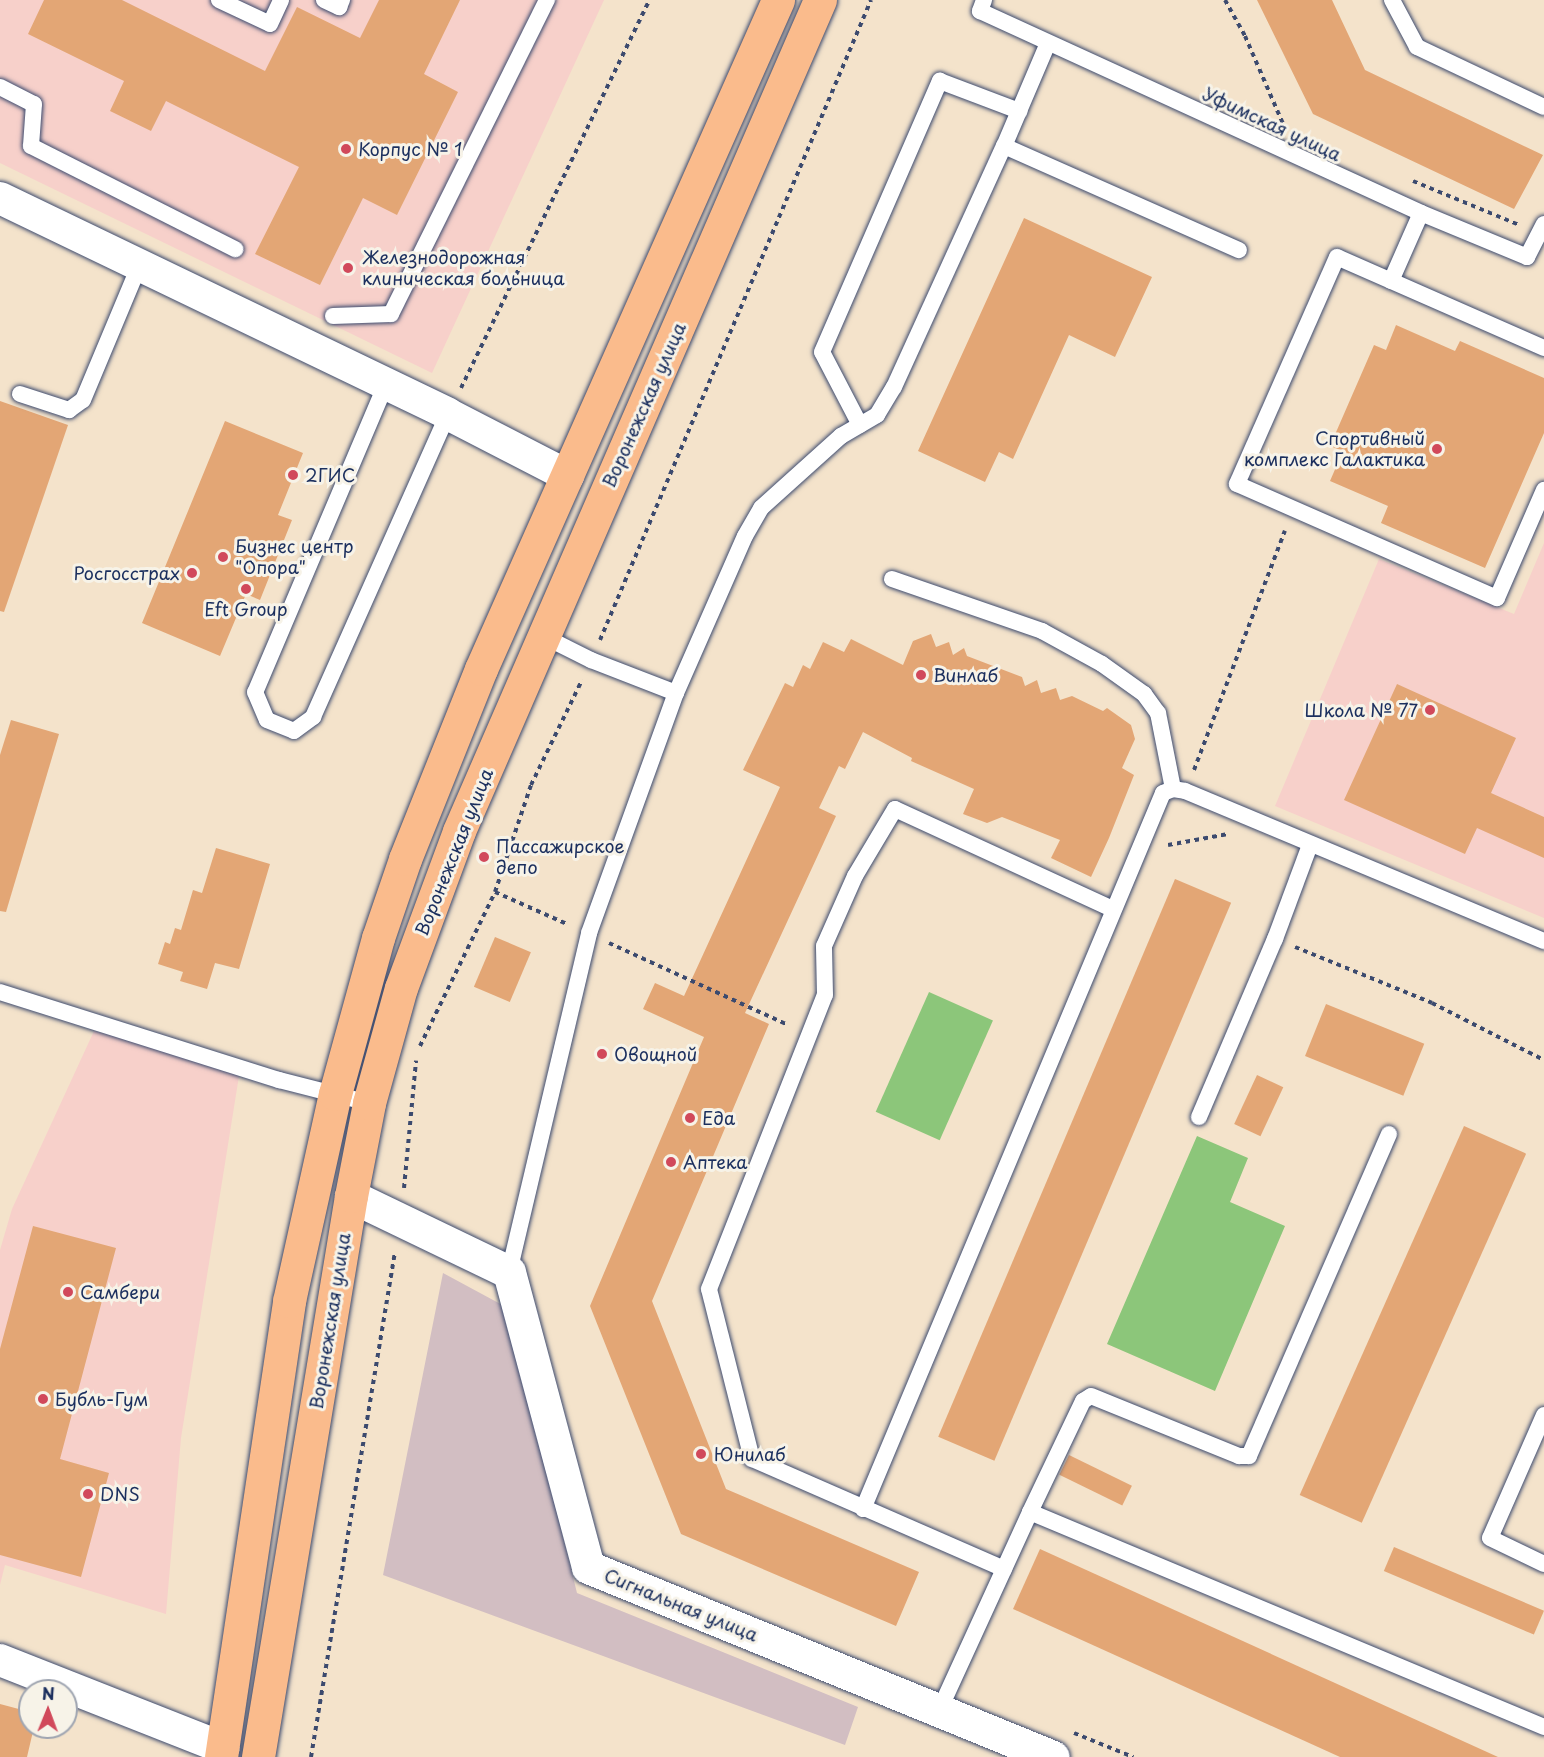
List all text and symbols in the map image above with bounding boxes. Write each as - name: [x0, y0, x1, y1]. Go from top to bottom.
- street label: Уфимская улица: [1199, 82, 1345, 166]
- place label: Корпус № 1: [358, 138, 463, 160]
- marker: Корпус № 1: [339, 142, 353, 156]
- place label: Железнодорожная клиническая больница: [362, 247, 564, 290]
- marker: Железнодорожная клиническая больница: [339, 259, 357, 277]
- street label: Воронежская улица: [598, 319, 690, 491]
- place label: Спортивный комплекс Галактика: [1244, 428, 1425, 470]
- marker: Спортивный комплекс Галактика: [1430, 442, 1444, 456]
- place label: 2ГИС: [305, 464, 355, 486]
- marker: 2ГИС: [286, 468, 300, 482]
- place label: Бизнес центр "Опора": [235, 536, 355, 578]
- marker: Бизнес центр "Опора": [216, 550, 230, 564]
- place label: Росгосстрах: [74, 562, 180, 584]
- marker: Росгосстрах: [185, 566, 199, 580]
- marker: Eft Group: [239, 582, 253, 596]
- place label: Eft Group: [203, 598, 289, 620]
- place label: Винлаб: [933, 664, 998, 686]
- marker: Винлаб: [914, 668, 928, 682]
- place label: Школа № 77: [1304, 699, 1418, 721]
- marker: Школа № 77: [1423, 703, 1437, 717]
- street label: Воронежская улица: [410, 765, 498, 939]
- place label: Пассажирское депо: [496, 836, 625, 878]
- marker: Пассажирское депо: [477, 850, 491, 864]
- place label: Овощной: [614, 1043, 697, 1065]
- marker: Овощной: [595, 1047, 609, 1061]
- place label: Еда: [702, 1107, 735, 1129]
- marker: Еда: [683, 1111, 697, 1125]
- place label: Аптека: [683, 1151, 748, 1173]
- marker: Аптека: [664, 1155, 678, 1169]
- street label: Воронежская улица: [305, 1231, 355, 1411]
- place label: Самбери: [80, 1281, 160, 1303]
- marker: Самбери: [61, 1285, 75, 1299]
- place label: Бубль-Гум: [55, 1388, 148, 1410]
- marker: Бубль-Гум: [36, 1392, 50, 1406]
- place label: Юнилаб: [714, 1443, 786, 1465]
- marker: Юнилаб: [692, 1445, 710, 1463]
- place label: DNS: [100, 1483, 140, 1505]
- marker: DNS: [81, 1487, 95, 1501]
- street label: Сигнальная улица: [601, 1564, 761, 1646]
- north arrow: [18, 1679, 78, 1739]
- text: N: [42, 1681, 55, 1705]

